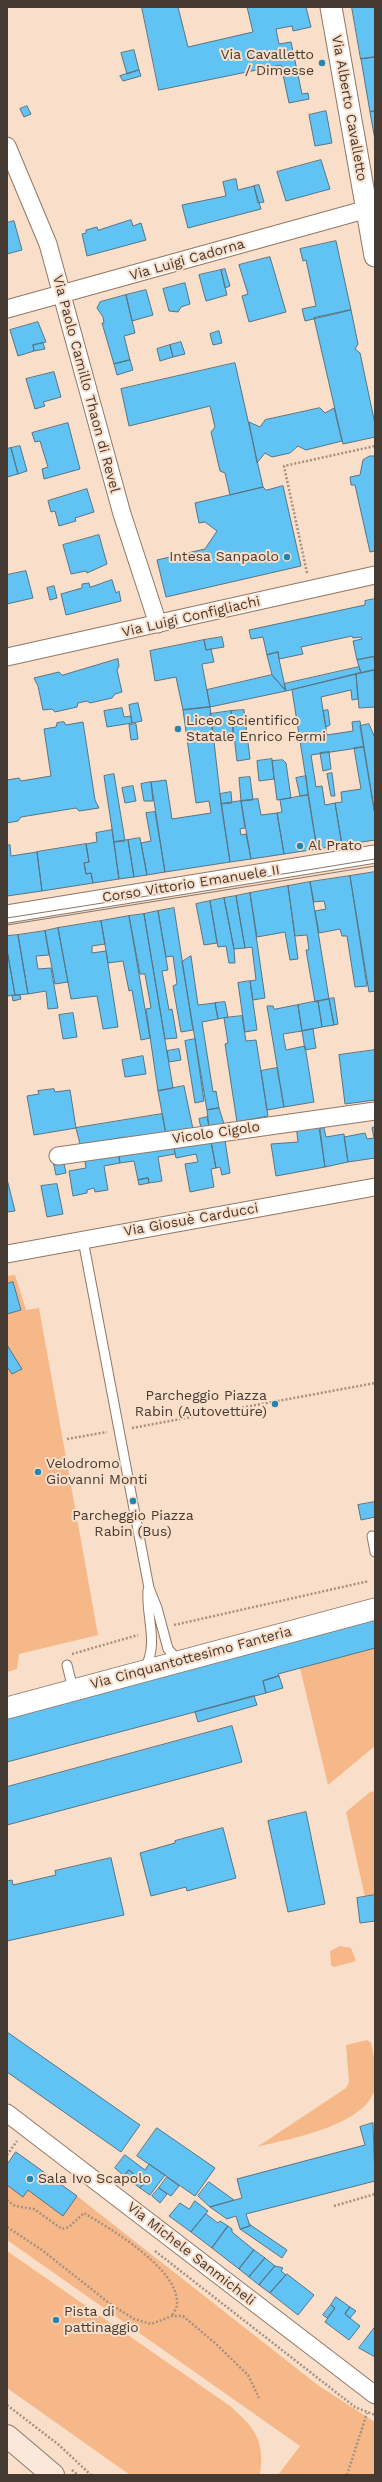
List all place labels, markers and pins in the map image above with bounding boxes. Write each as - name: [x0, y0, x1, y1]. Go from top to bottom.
- place label: Via Cavalletto / Dimesse: [221, 47, 314, 80]
- marker: Via Cavalletto / Dimesse: [317, 58, 327, 68]
- place label: Intesa Sanpaolo: [169, 549, 279, 565]
- marker: Intesa Sanpaolo: [282, 552, 292, 562]
- place label: Liceo Scientifico Statale Enrico Fermi: [186, 713, 326, 746]
- marker: Liceo Scientifico Statale Enrico Fermi: [173, 724, 183, 734]
- place label: Al Prato: [308, 838, 362, 854]
- marker: Al Prato: [295, 841, 305, 851]
- place label: Parcheggio Piazza Rabin (Autovetture): [135, 1388, 267, 1420]
- marker: Parcheggio Piazza Rabin (Autovetture): [270, 1399, 280, 1409]
- place label: Velodromo Giovanni Monti: [46, 1456, 148, 1488]
- marker: Velodromo Giovanni Monti: [33, 1467, 43, 1477]
- marker: Parcheggio Piazza Rabin (Bus): [128, 1496, 138, 1506]
- place label: Parcheggio Piazza Rabin (Bus): [72, 1508, 194, 1540]
- place label: Sala Ivo Scapolo: [38, 2171, 151, 2187]
- marker: Sala Ivo Scapolo: [25, 2174, 35, 2184]
- place label: Pista di pattinaggio: [64, 2304, 139, 2336]
- marker: Pista di pattinaggio: [51, 2315, 61, 2325]

